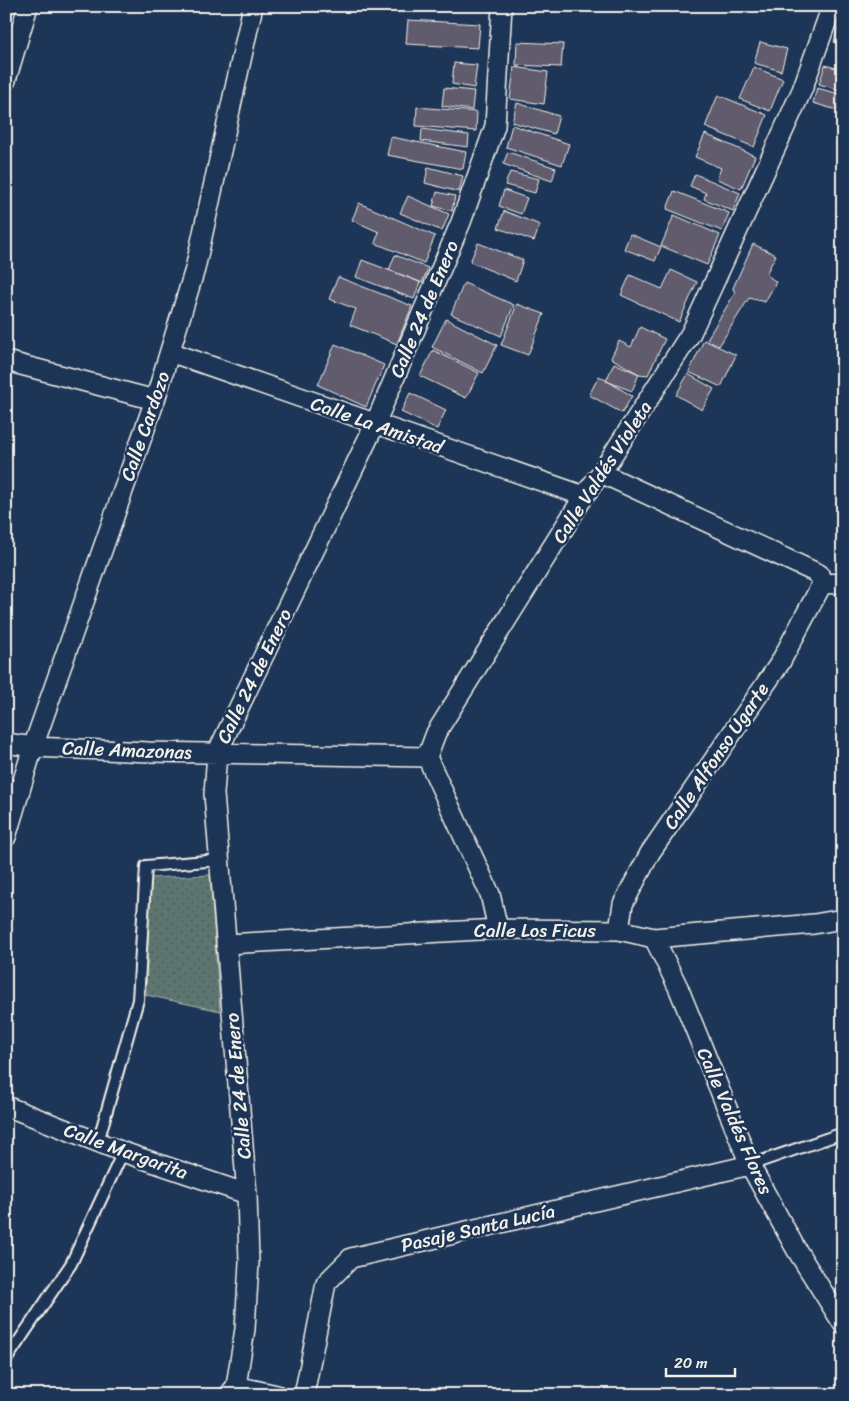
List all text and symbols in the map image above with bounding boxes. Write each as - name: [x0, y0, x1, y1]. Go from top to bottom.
- street label: Calle 24 de Enero: [380, 235, 468, 383]
- street label: Calle Cardozo: [111, 366, 179, 485]
- street label: Calle La Amistad: [306, 387, 450, 464]
- street label: Calle Valdés Violeta: [543, 393, 661, 550]
- street label: Calle 24 de Enero: [207, 602, 301, 749]
- street label: Calle Alfonso Ugarte: [654, 676, 778, 836]
- street label: Calle Amazonas: [62, 731, 193, 769]
- street label: Calle Los Ficus: [474, 914, 596, 947]
- street label: Calle 24 de Enero: [215, 1011, 261, 1161]
- street label: Calle Valdés Flores: [688, 1042, 782, 1200]
- street label: Calle Margarita: [59, 1113, 193, 1189]
- street label: Pasaje Santa Lucía: [398, 1194, 559, 1262]
- scale bar: [666, 1346, 735, 1378]
- text: 20 m: [674, 1350, 708, 1376]

